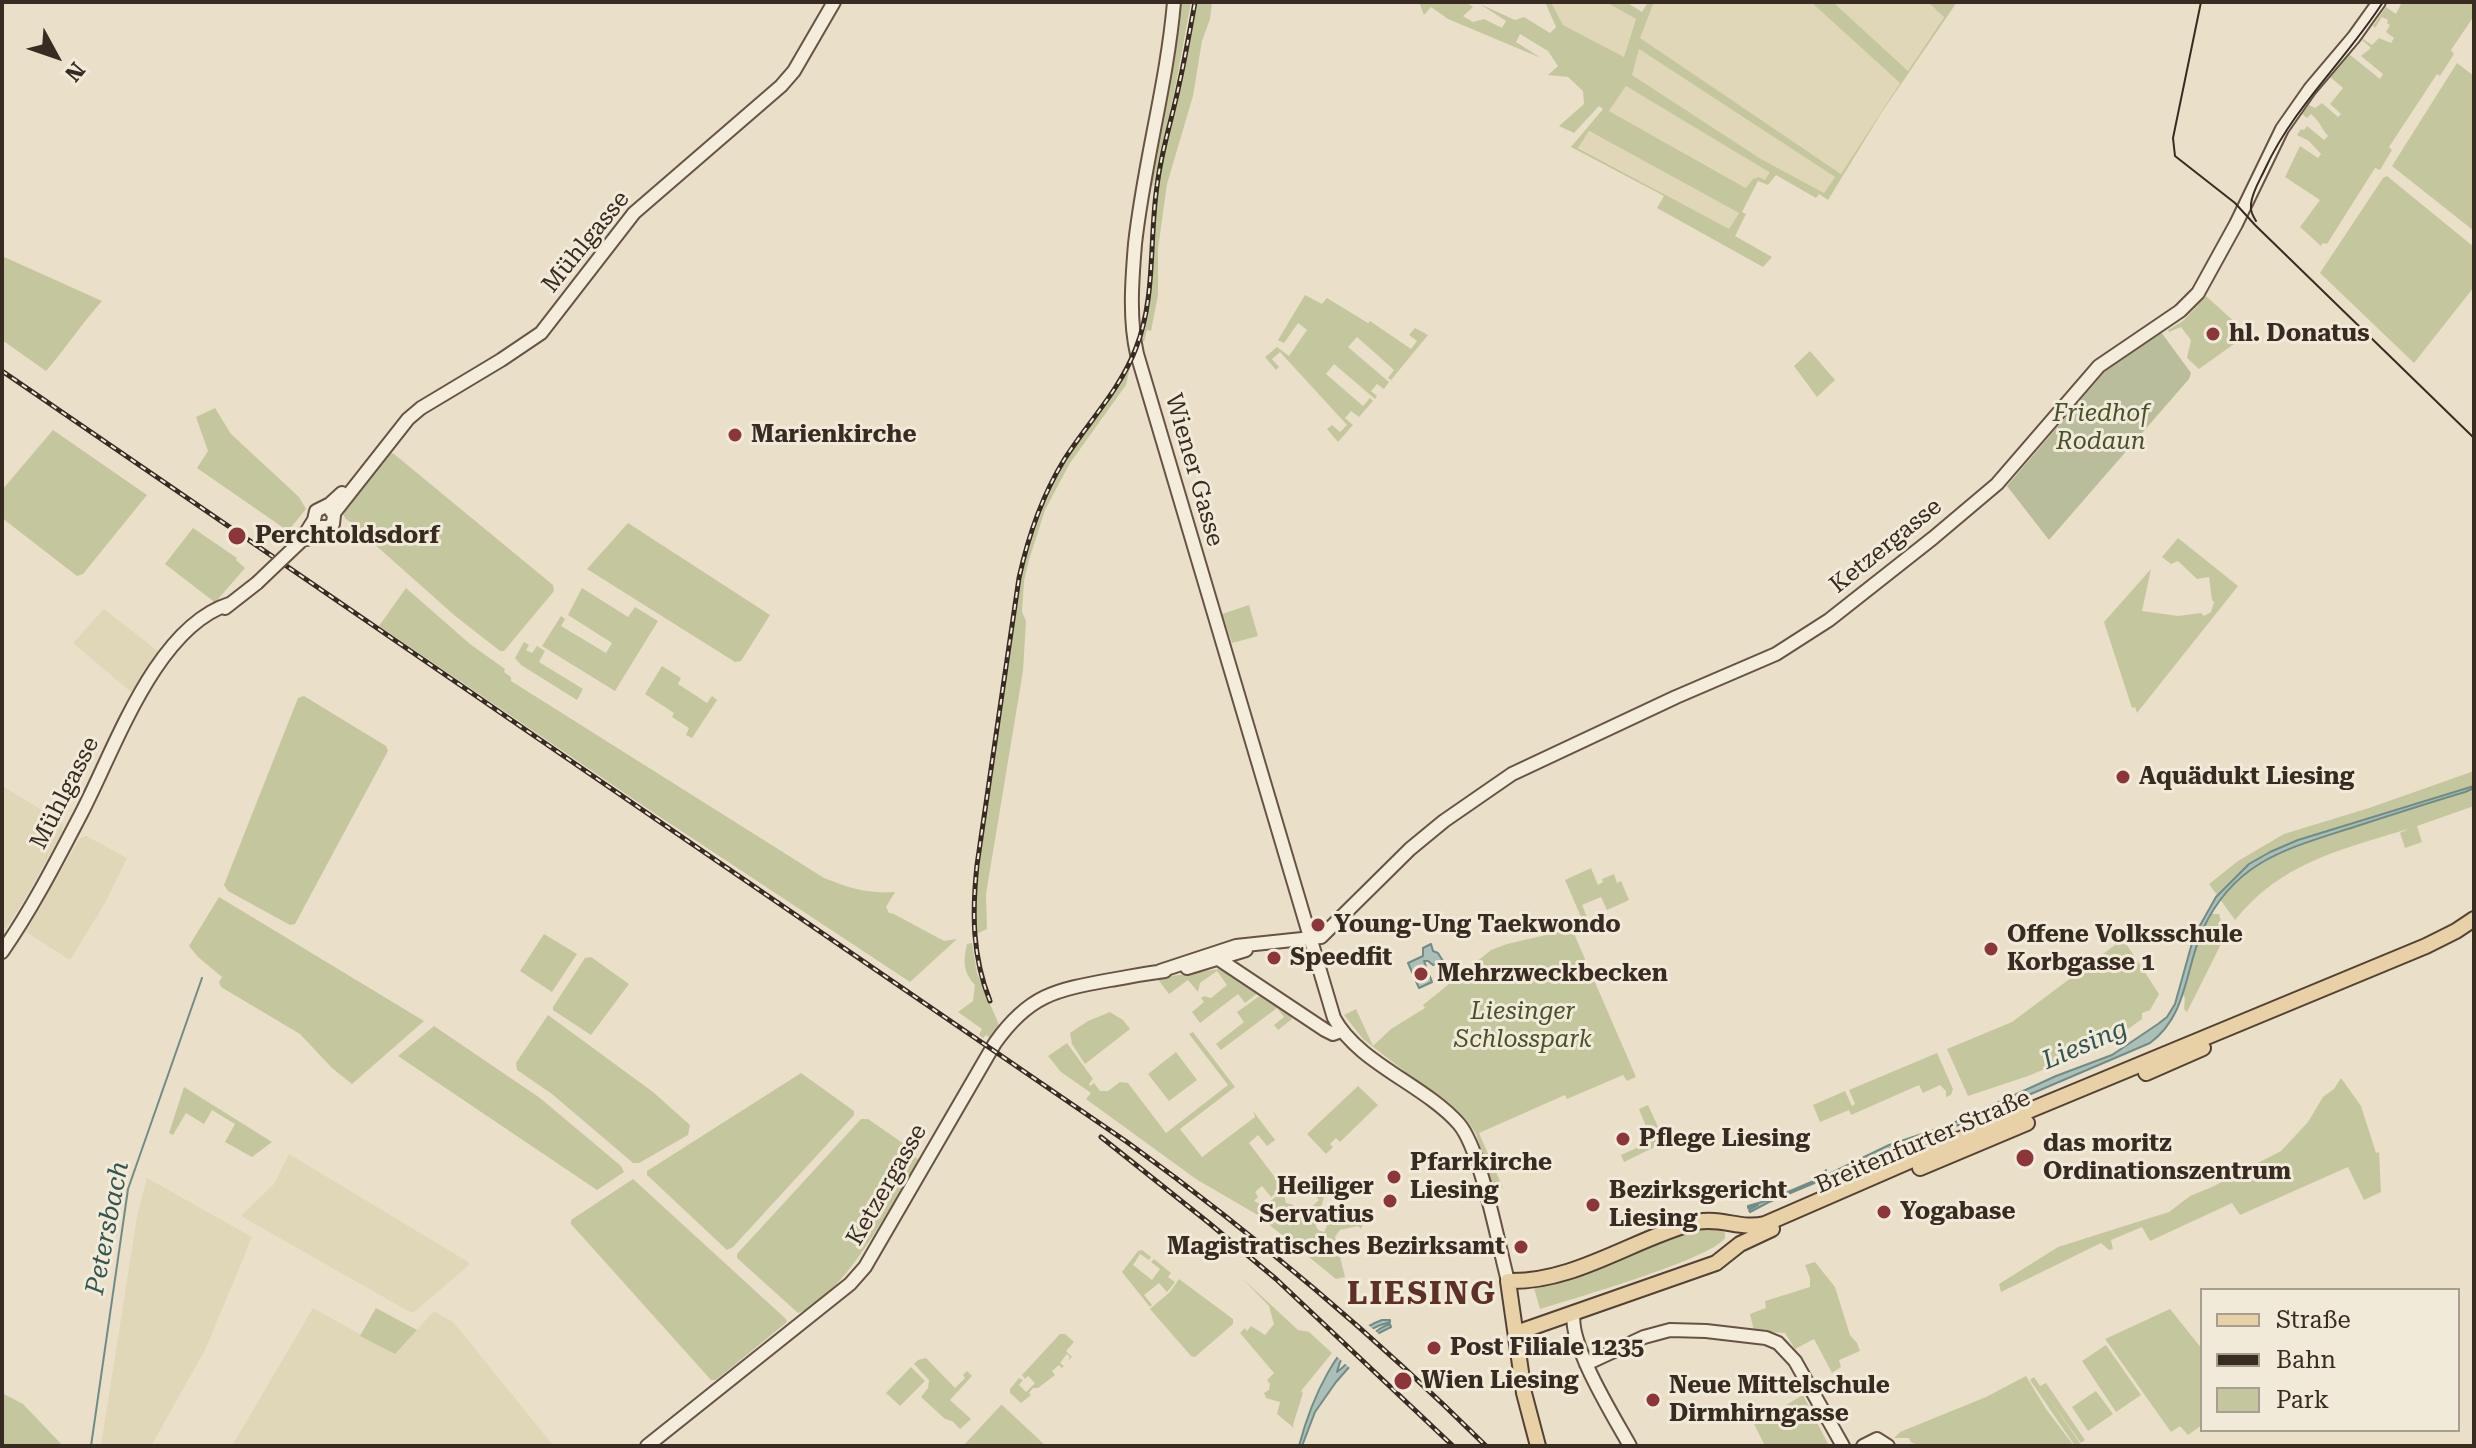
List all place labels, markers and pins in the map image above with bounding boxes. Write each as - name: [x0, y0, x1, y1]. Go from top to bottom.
- place label: hl. Donatus: [2229, 320, 2370, 348]
- marker: hl. Donatus: [2204, 325, 2222, 343]
- place label: Marienkirche: [751, 421, 916, 449]
- marker: Marienkirche: [726, 426, 744, 444]
- place label: Perchtoldsdorf: [255, 522, 440, 550]
- marker: Perchtoldsdorf: [226, 525, 248, 547]
- place label: Aquädukt Liesing: [2139, 763, 2354, 791]
- marker: Aquädukt Liesing: [2114, 768, 2132, 786]
- place label: Young-Ung Taekwondo: [1334, 911, 1621, 939]
- marker: Young-Ung Taekwondo: [1309, 916, 1327, 934]
- place label: Offene Volksschule Korbgasse 1: [2007, 921, 2243, 977]
- marker: Offene Volksschule Korbgasse 1: [1982, 940, 2000, 958]
- place label: Speedfit: [1290, 944, 1392, 972]
- marker: Speedfit: [1265, 949, 1283, 967]
- place label: Mehrzweckbecken: [1437, 960, 1668, 988]
- marker: Mehrzweckbecken: [1412, 965, 1430, 983]
- place label: Pflege Liesing: [1639, 1125, 1810, 1153]
- marker: Pflege Liesing: [1614, 1130, 1632, 1148]
- place label: das moritz Ordinationszentrum: [2043, 1130, 2291, 1186]
- marker: das moritz Ordinationszentrum: [2014, 1147, 2036, 1169]
- place label: Pfarrkirche Liesing: [1410, 1149, 1552, 1205]
- marker: Pfarrkirche Liesing: [1385, 1168, 1403, 1186]
- place label: Heiliger Servatius: [1259, 1173, 1374, 1229]
- place label: Bezirksgericht Liesing: [1609, 1177, 1787, 1233]
- marker: Heiliger Servatius: [1381, 1192, 1399, 1210]
- marker: Bezirksgericht Liesing: [1584, 1196, 1602, 1214]
- place label: Yogabase: [1900, 1198, 2016, 1226]
- marker: Yogabase: [1875, 1203, 1893, 1221]
- place label: Magistratisches Bezirksamt: [1167, 1233, 1505, 1261]
- marker: Magistratisches Bezirksamt: [1512, 1238, 1530, 1256]
- place label: Post Filiale 1235: [1450, 1334, 1644, 1362]
- marker: Post Filiale 1235: [1425, 1339, 1443, 1357]
- place label: Wien Liesing: [1421, 1367, 1579, 1395]
- marker: Wien Liesing: [1392, 1370, 1414, 1392]
- place label: Neue Mittelschule Dirmhirngasse: [1669, 1372, 1890, 1428]
- marker: Neue Mittelschule Dirmhirngasse: [1644, 1391, 1662, 1409]

